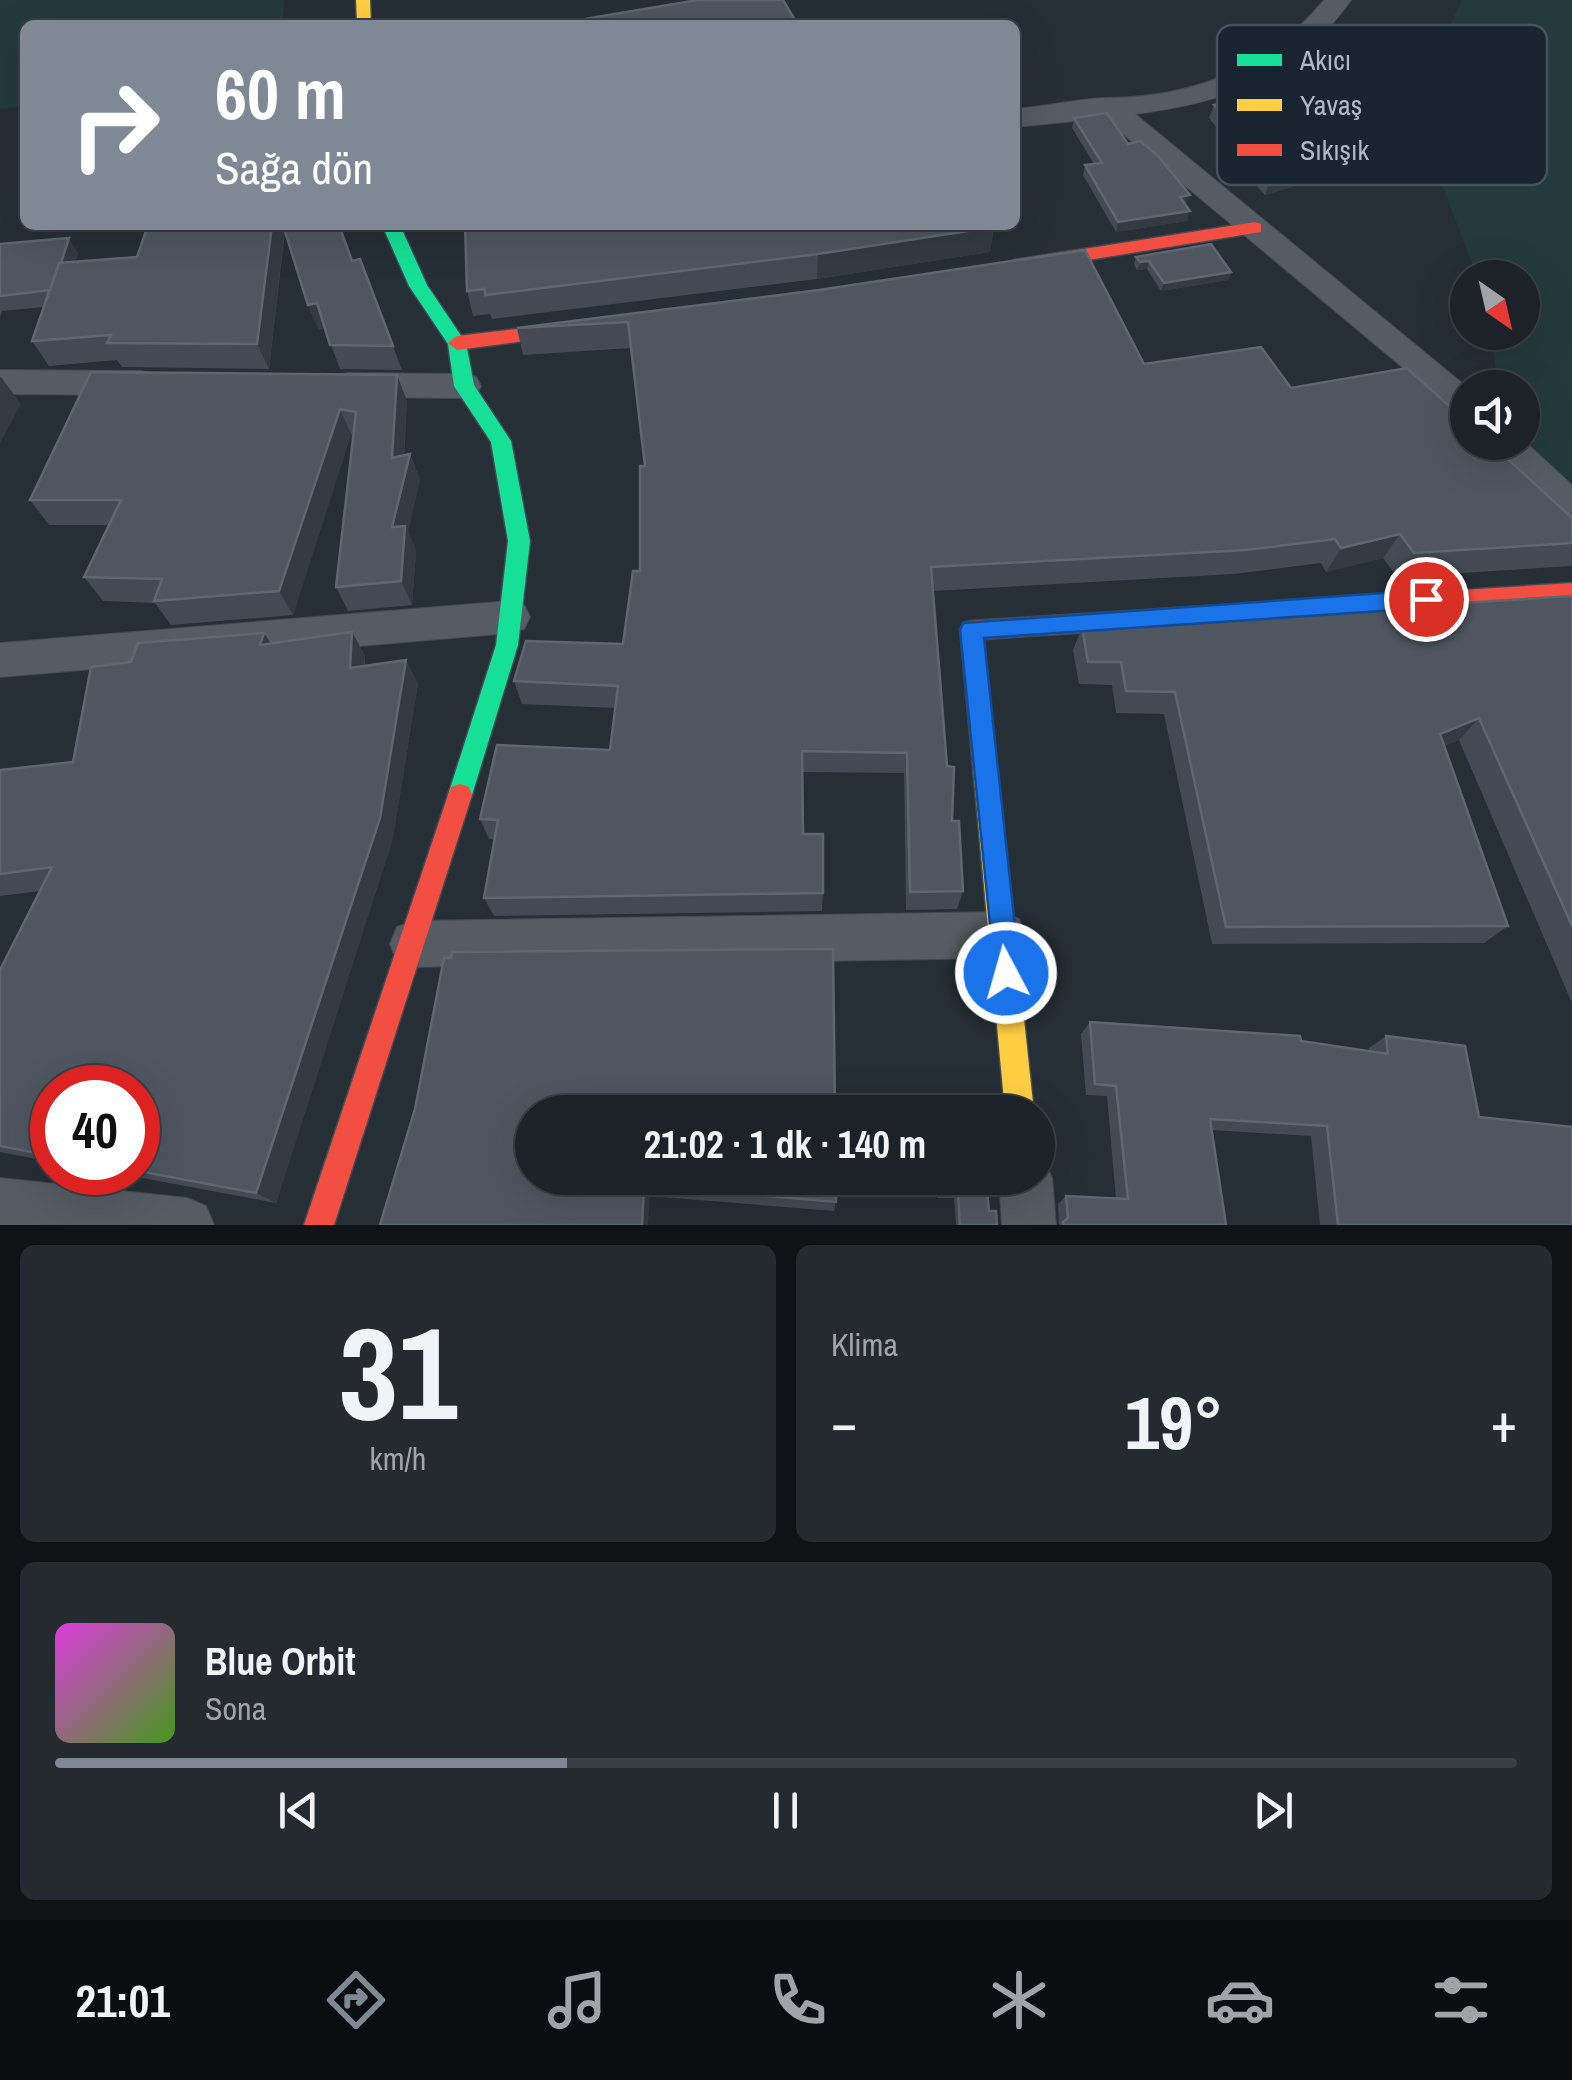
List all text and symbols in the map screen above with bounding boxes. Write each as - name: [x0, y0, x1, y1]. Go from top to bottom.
- legend: [1217, 25, 1547, 185]
- text: Akıcı: [1299, 41, 1351, 79]
- text: 60 m: [215, 47, 346, 141]
- icon: right: [50, 60, 180, 190]
- text: Yavaş: [1300, 86, 1362, 124]
- text: Sıkışık: [1300, 131, 1369, 169]
- text: Sağa dön: [215, 137, 373, 198]
- north arrow: [1450, 260, 1540, 350]
- map controls: [1450, 260, 1540, 460]
- button: sound: [1450, 370, 1540, 460]
- pin: [1384, 557, 1469, 642]
- icon: arrive: [1399, 572, 1454, 627]
- position arrow: [954, 921, 1058, 1025]
- speed limit sign: 40: [30, 1065, 160, 1195]
- text: 21:02 · 1 dk · 140 m: [644, 1119, 926, 1170]
- text: 31: [339, 1284, 457, 1460]
- text: Klima: [831, 1323, 898, 1366]
- text: 19°: [1125, 1371, 1223, 1472]
- text: −: [831, 1385, 857, 1459]
- text: +: [1491, 1385, 1517, 1459]
- text: km/h: [370, 1437, 426, 1480]
- text: Blue Orbit: [205, 1636, 356, 1687]
- text: Sona: [205, 1687, 266, 1730]
- icon: previous: [271, 1783, 326, 1838]
- icon: pause: [758, 1783, 813, 1838]
- icon: next: [1246, 1783, 1301, 1838]
- icon: directions: [321, 1965, 391, 2035]
- icon: music: [542, 1965, 612, 2035]
- icon: phone: [763, 1965, 833, 2035]
- icon: climate: [984, 1965, 1054, 2035]
- icon: car: [1205, 1965, 1275, 2035]
- icon: filters: [1426, 1965, 1496, 2035]
- text: 21:01: [76, 1970, 170, 2031]

